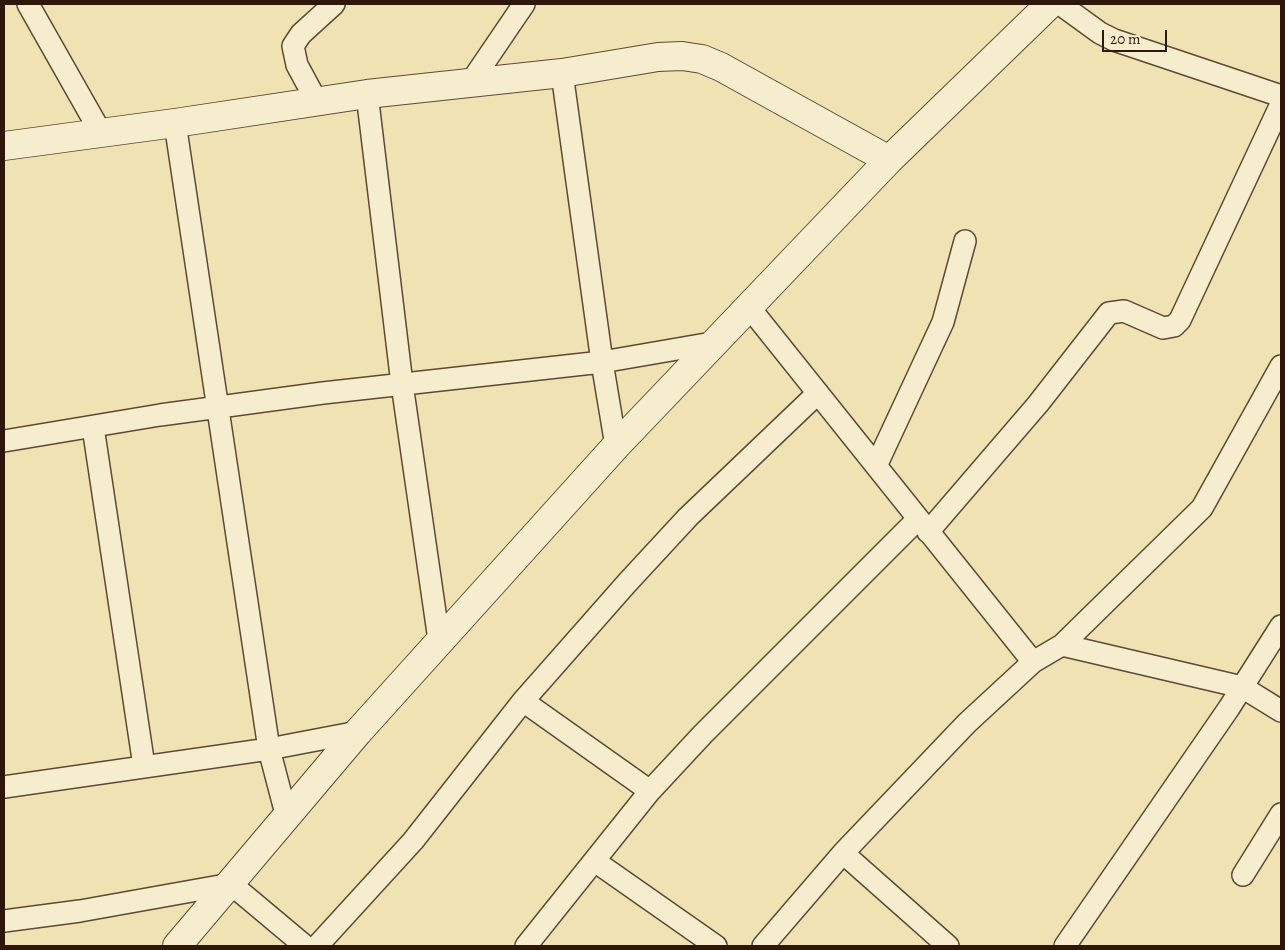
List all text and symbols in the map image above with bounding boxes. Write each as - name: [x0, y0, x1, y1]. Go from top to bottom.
- scale bar: [1105, 20, 1170, 52]
- text: 20 m: [1110, 29, 1141, 49]

